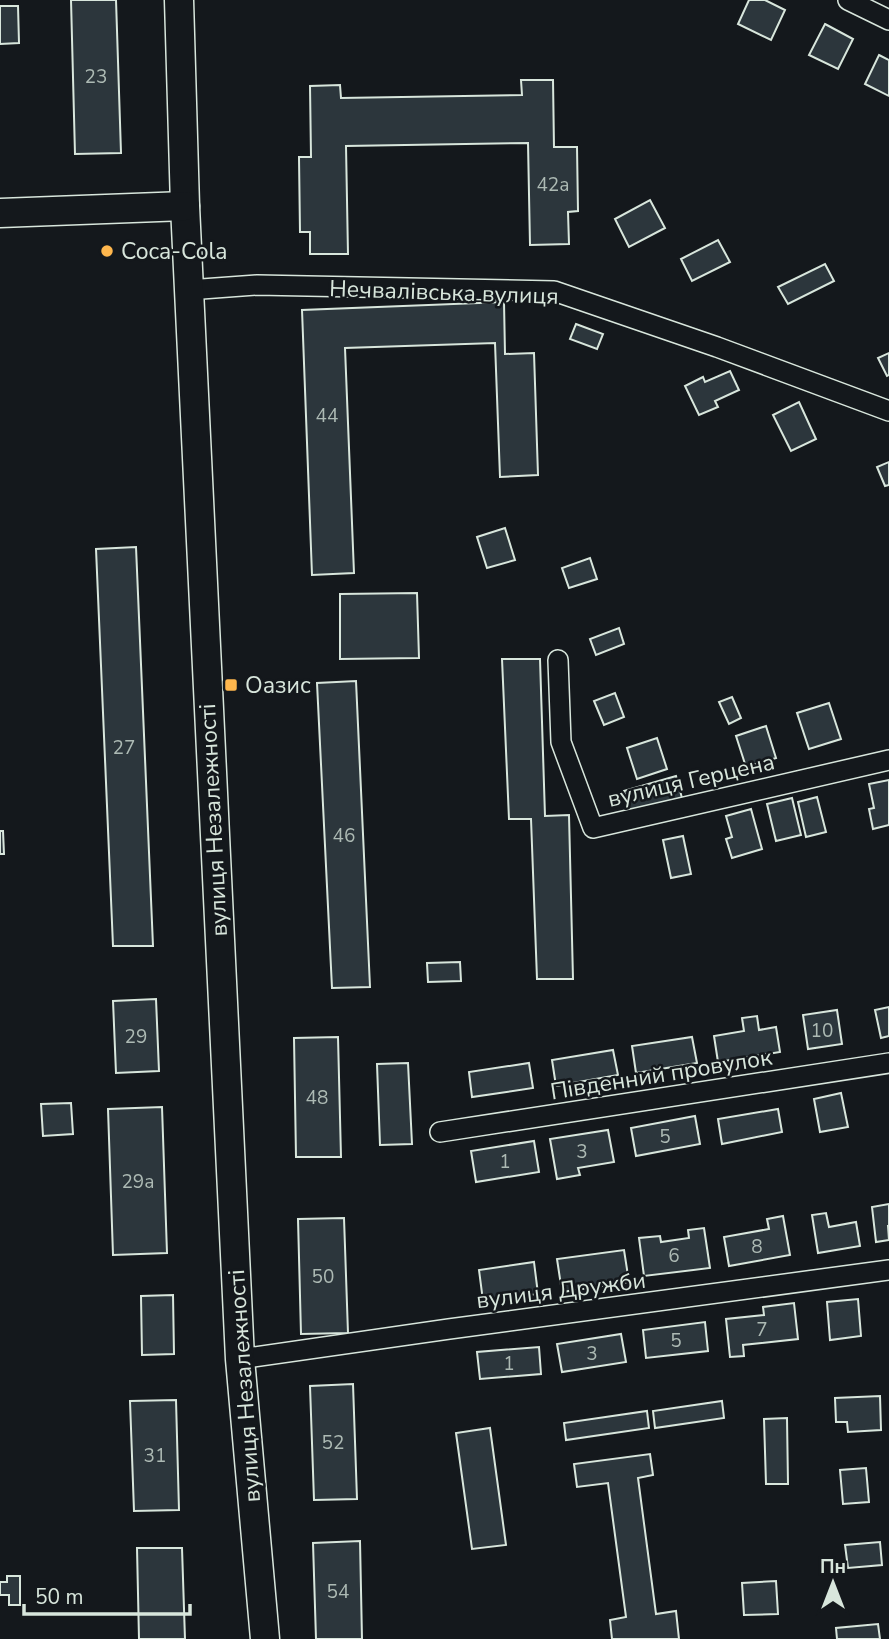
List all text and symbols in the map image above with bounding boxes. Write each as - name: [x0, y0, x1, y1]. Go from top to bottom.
- house number: 23: [85, 64, 107, 90]
- house number: 42а: [536, 172, 570, 198]
- place label: Coca-Cola: [121, 236, 227, 267]
- marker: Coca-Cola: [99, 243, 115, 259]
- street label: Нечвалівська вулиця: [329, 273, 559, 312]
- house number: 44: [316, 403, 338, 429]
- place label: Оазис: [245, 670, 311, 701]
- marker: Оазис: [223, 677, 239, 693]
- street label: вулиця Незалежності: [192, 703, 235, 937]
- house number: 27: [113, 735, 135, 761]
- street label: вулиця Герцена: [605, 746, 778, 815]
- house number: 46: [333, 823, 355, 849]
- house number: 10: [811, 1018, 833, 1044]
- house number: 29: [125, 1024, 147, 1050]
- street label: Південний провулок: [548, 1042, 775, 1107]
- house number: 48: [306, 1085, 328, 1111]
- house number: 5: [659, 1124, 671, 1150]
- house number: 3: [576, 1139, 588, 1165]
- house number: 1: [499, 1149, 511, 1175]
- house number: 29а: [121, 1169, 155, 1195]
- house number: 8: [751, 1234, 763, 1260]
- house number: 6: [668, 1243, 680, 1269]
- house number: 50: [312, 1264, 334, 1290]
- street label: вулиця Дружби: [475, 1265, 648, 1316]
- street label: вулиця Незалежності: [221, 1268, 268, 1503]
- house number: 7: [756, 1317, 768, 1343]
- house number: 5: [670, 1328, 682, 1354]
- house number: 3: [586, 1341, 598, 1367]
- house number: 1: [503, 1351, 515, 1377]
- house number: 52: [322, 1430, 344, 1456]
- house number: 31: [144, 1443, 166, 1469]
- north arrow: [798, 1548, 868, 1618]
- text: Пн: [820, 1554, 846, 1580]
- scale bar: [24, 1572, 191, 1616]
- house number: 54: [327, 1579, 349, 1605]
- text: 50 m: [35, 1583, 84, 1611]

